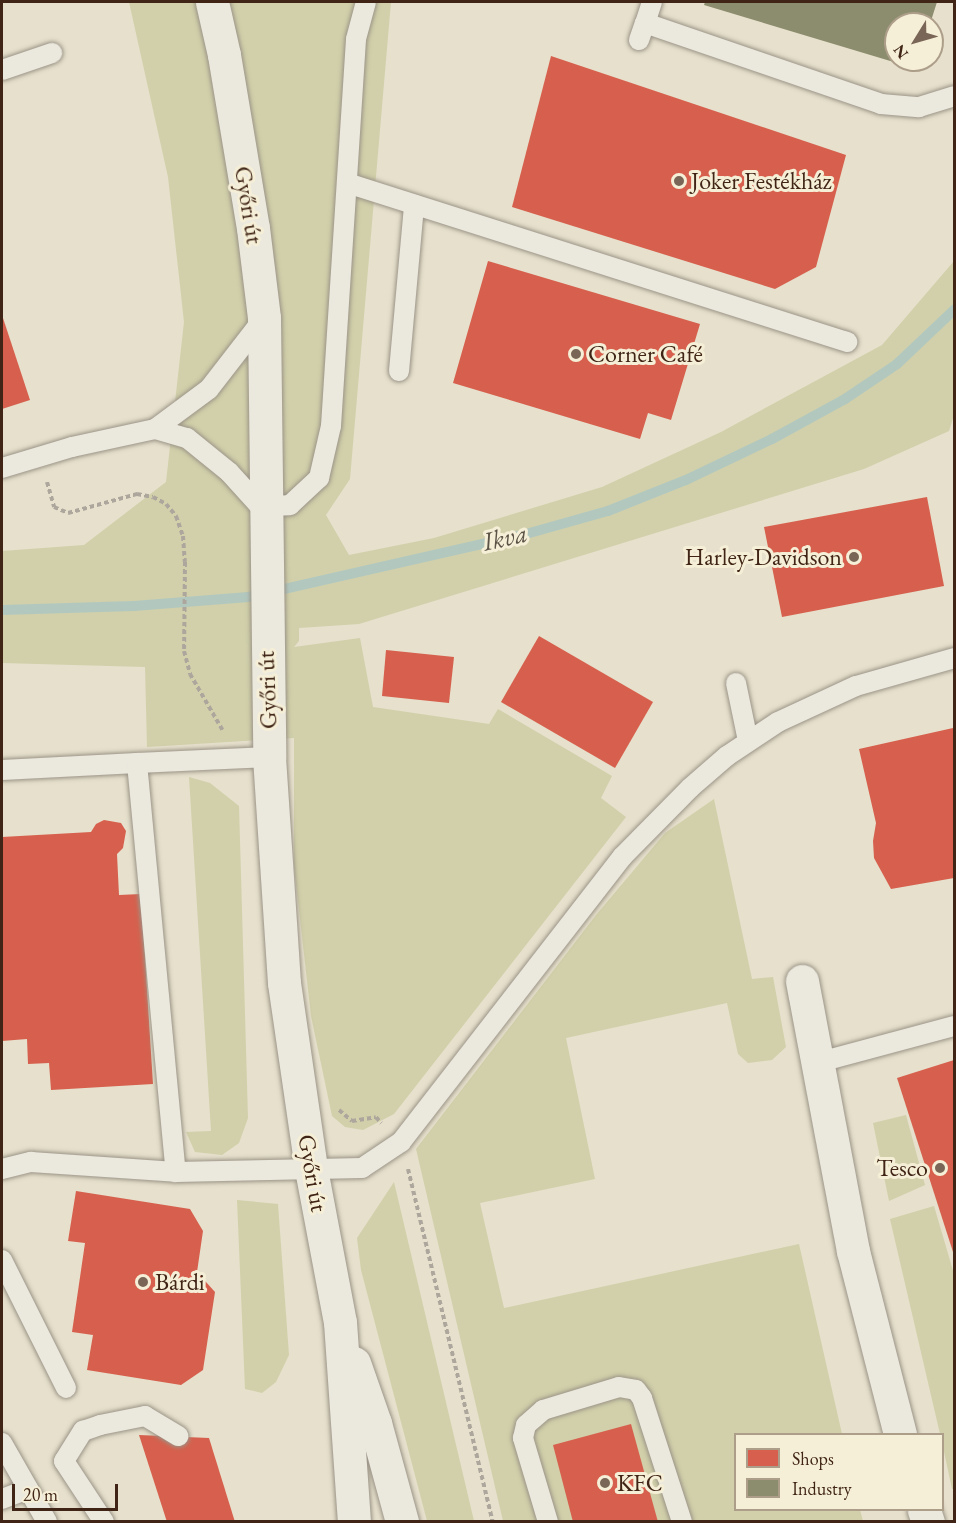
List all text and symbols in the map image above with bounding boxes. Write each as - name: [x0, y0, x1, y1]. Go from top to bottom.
- north arrow: [884, 12, 944, 72]
- text: N: [889, 40, 913, 63]
- street label: Győri út: [229, 164, 269, 246]
- place label: Joker Festékház: [691, 167, 831, 195]
- marker: Joker Festékház: [672, 174, 686, 188]
- place label: Corner Café: [588, 340, 703, 368]
- marker: Corner Café: [569, 347, 583, 361]
- water label: Ikva: [480, 518, 530, 558]
- place label: Harley-Davidson: [685, 543, 842, 571]
- marker: Harley-Davidson: [847, 550, 861, 564]
- street label: Győri út: [251, 650, 283, 730]
- street label: Győri út: [292, 1132, 334, 1214]
- place label: Tesco: [876, 1154, 928, 1182]
- marker: Tesco: [933, 1161, 947, 1175]
- place label: Bárdi: [155, 1268, 205, 1296]
- marker: Bárdi: [136, 1275, 150, 1289]
- legend: [734, 1433, 944, 1511]
- text: Shops: [792, 1447, 834, 1470]
- place label: KFC: [617, 1469, 663, 1497]
- scale bar: [15, 1472, 122, 1510]
- marker: KFC: [598, 1476, 612, 1490]
- text: Industry: [792, 1477, 852, 1500]
- text: 20 m: [23, 1483, 58, 1506]

